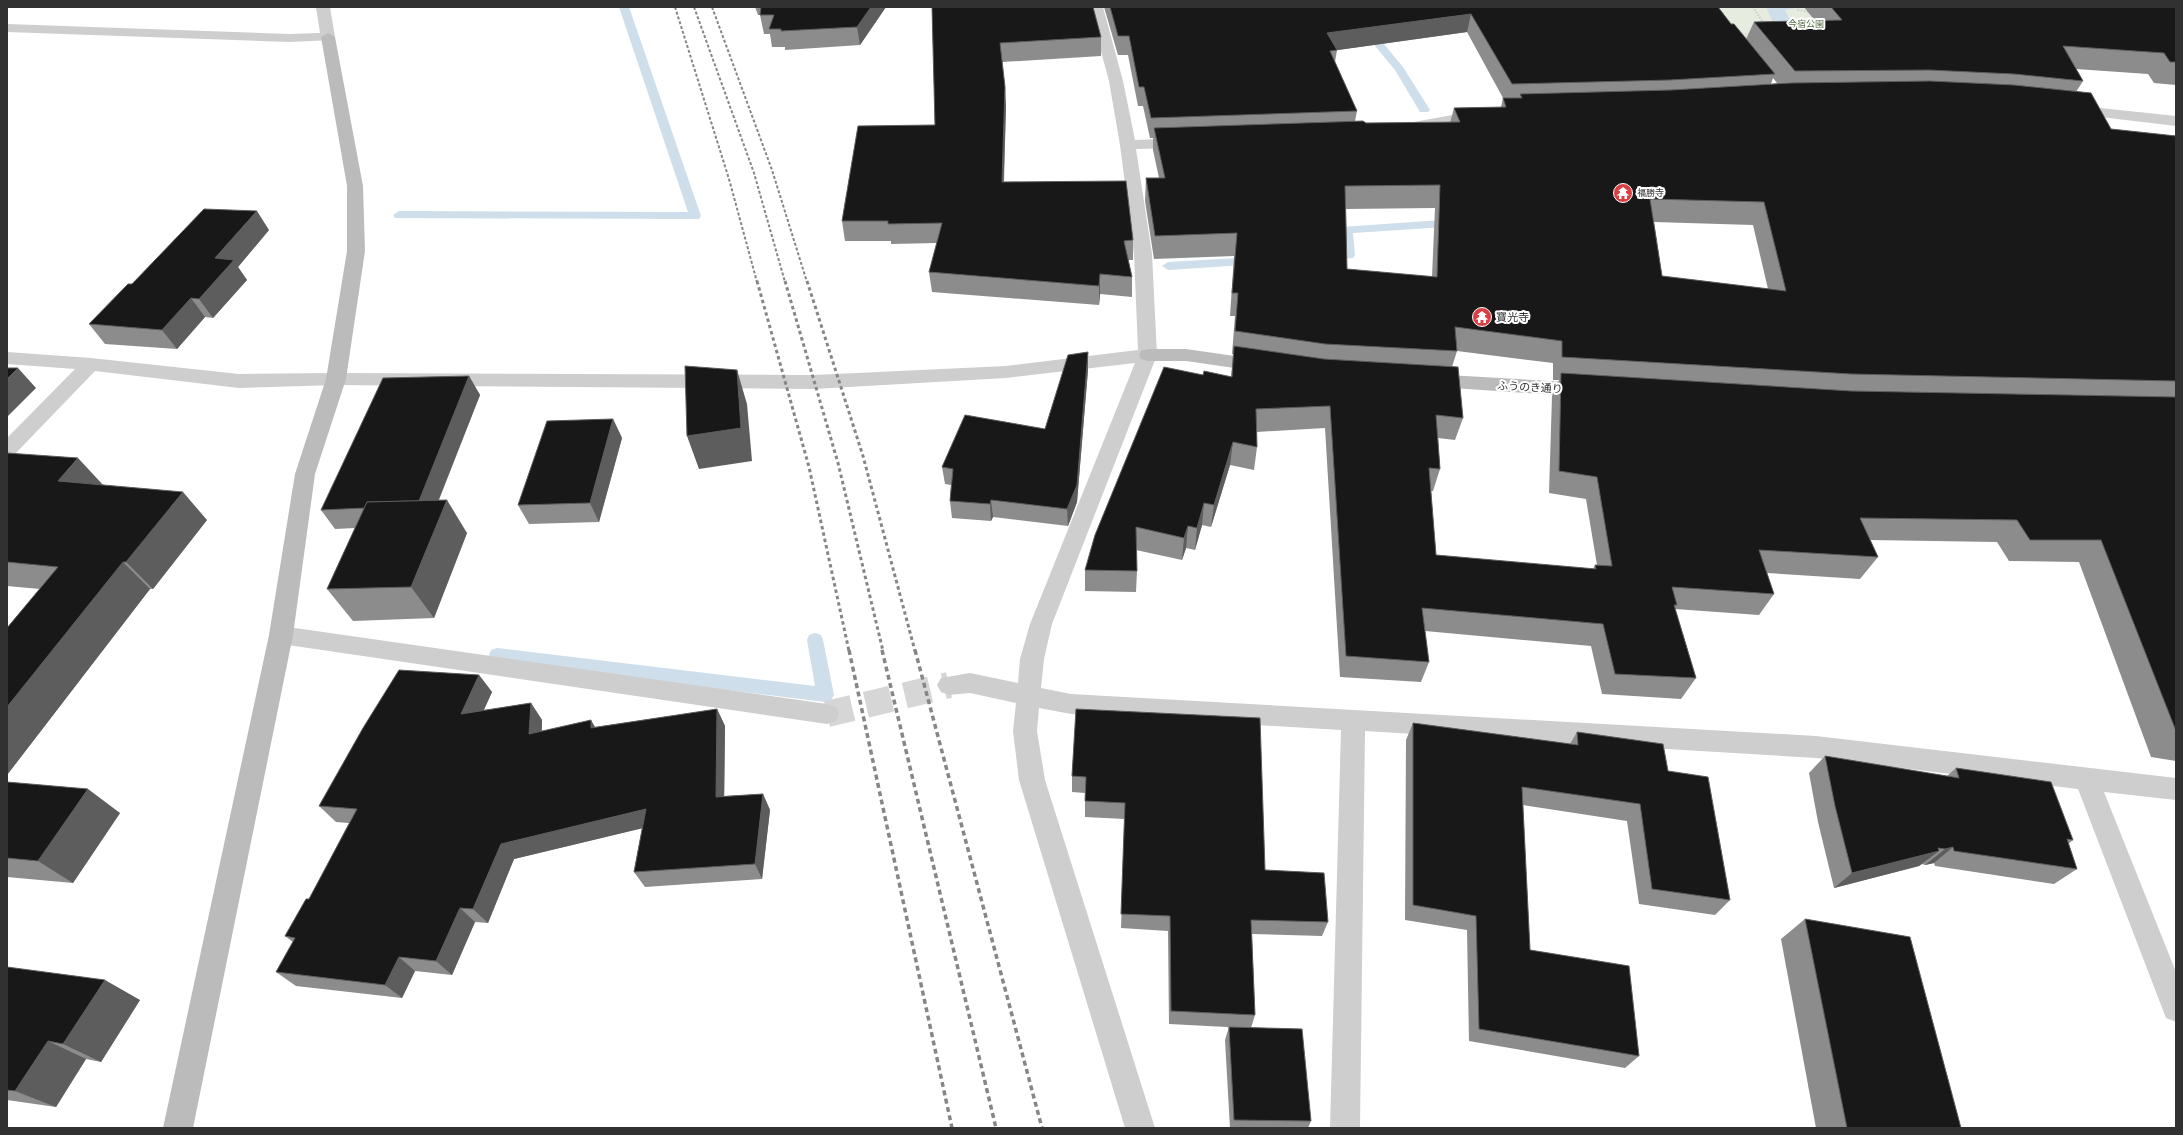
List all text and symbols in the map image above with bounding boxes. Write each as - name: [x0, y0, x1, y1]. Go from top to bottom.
- park label: 今宿公園: [1788, 18, 1824, 29]
- temple icon: 福勝寺: [1612, 182, 1634, 204]
- place label: 福勝寺: [1637, 187, 1664, 198]
- temple icon: 寶光寺: [1471, 306, 1493, 328]
- place label: 寶光寺: [1496, 310, 1529, 324]
- street label: ふうのき通り: [1497, 378, 1563, 396]

